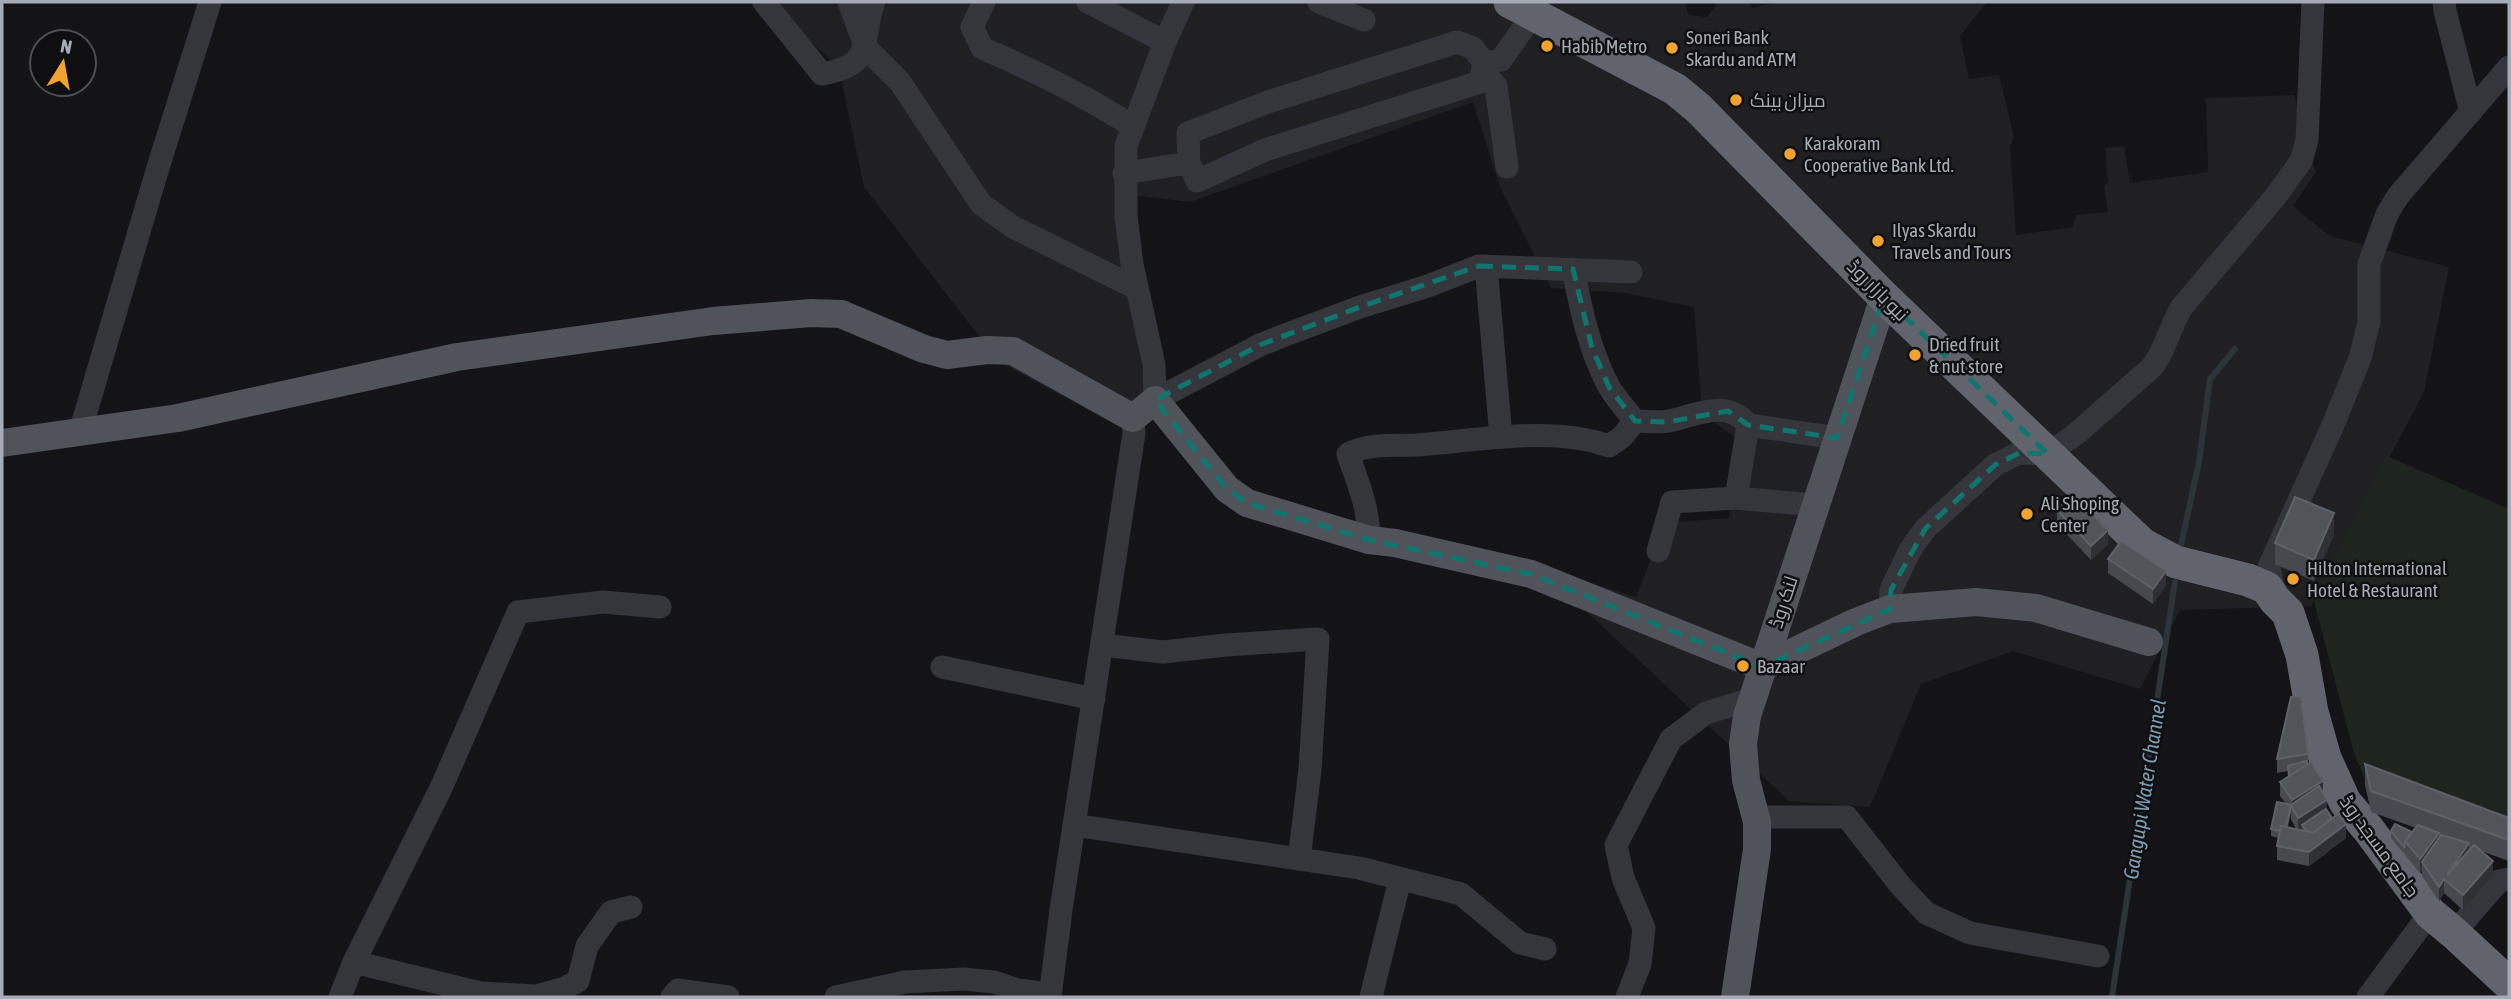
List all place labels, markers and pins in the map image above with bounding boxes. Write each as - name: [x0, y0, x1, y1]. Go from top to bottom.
- place label: Soneri Bank Skardu and ATM: [1686, 26, 1797, 70]
- place label: Habib Metro: [1561, 35, 1647, 57]
- marker: Habib Metro: [1539, 38, 1555, 54]
- marker: Soneri Bank Skardu and ATM: [1664, 40, 1680, 56]
- place label: میزان بینک: [1750, 89, 1826, 112]
- marker: میزان بینک: [1728, 92, 1744, 108]
- place label: Karakoram Cooperative Bank Ltd.: [1804, 132, 1954, 176]
- marker: Karakoram Cooperative Bank Ltd.: [1782, 146, 1798, 162]
- place label: Ilyas Skardu Travels and Tours: [1892, 219, 2011, 263]
- marker: Ilyas Skardu Travels and Tours: [1870, 233, 1886, 249]
- place label: Dried fruit & nut store: [1929, 333, 2003, 377]
- marker: Dried fruit & nut store: [1907, 347, 1923, 363]
- place label: Ali Shoping Center: [2041, 492, 2120, 536]
- marker: Ali Shoping Center: [2019, 506, 2035, 522]
- place label: Hilton International Hotel & Restaurant: [2307, 557, 2447, 601]
- marker: Hilton International Hotel & Restaurant: [2285, 571, 2301, 587]
- place label: Bazaar: [1757, 655, 1805, 677]
- marker: Bazaar: [1735, 658, 1751, 674]

